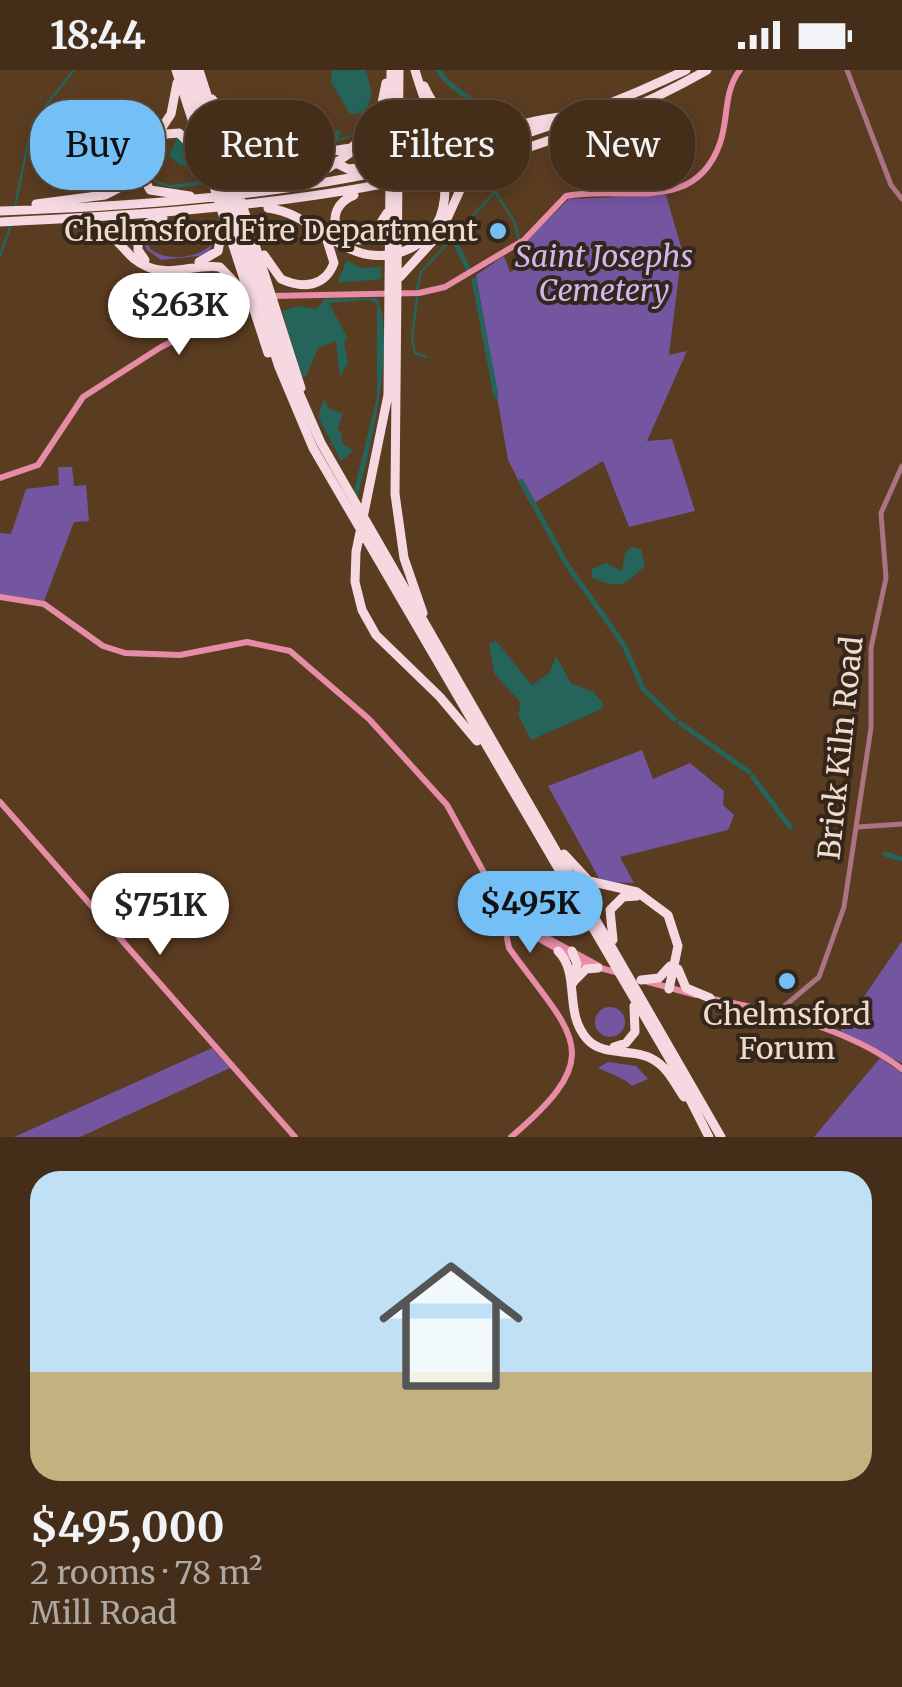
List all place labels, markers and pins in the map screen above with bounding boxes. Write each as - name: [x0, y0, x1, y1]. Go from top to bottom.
- place label: Chelmsford Fire Department: [65, 211, 478, 249]
- marker: Chelmsford Fire Department: [487, 220, 509, 242]
- pin: $263K: [109, 273, 249, 358]
- pin: $495K: [460, 871, 600, 956]
- pin: $751K: [90, 873, 230, 958]
- marker: Chelmsford Forum: [776, 970, 798, 992]
- place label: Chelmsford Forum: [703, 995, 871, 1067]

